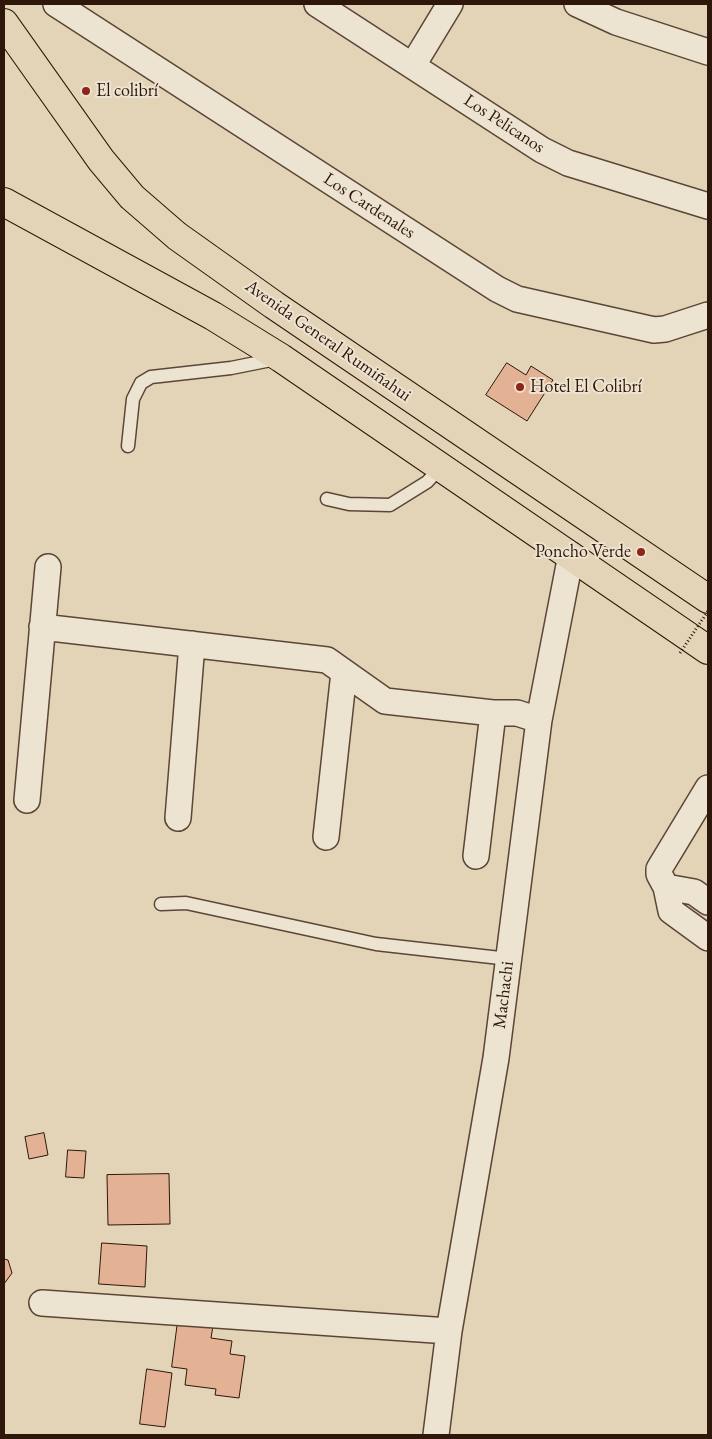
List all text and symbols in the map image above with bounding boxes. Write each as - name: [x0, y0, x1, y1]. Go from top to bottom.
- place label: El colibrí: [96, 80, 158, 102]
- marker: El colibrí: [80, 85, 92, 97]
- street label: Los Pelicanos: [460, 90, 548, 158]
- street label: Los Cardenales: [319, 168, 419, 244]
- street label: Avenida General Rumiñahui: [241, 275, 415, 407]
- place label: Hotel El Colibrí: [530, 376, 642, 398]
- marker: Hotel El Colibrí: [514, 381, 526, 393]
- place label: Poncho Verde: [535, 541, 631, 563]
- marker: Poncho Verde: [635, 546, 647, 558]
- street label: Machachi: [489, 960, 519, 1030]

